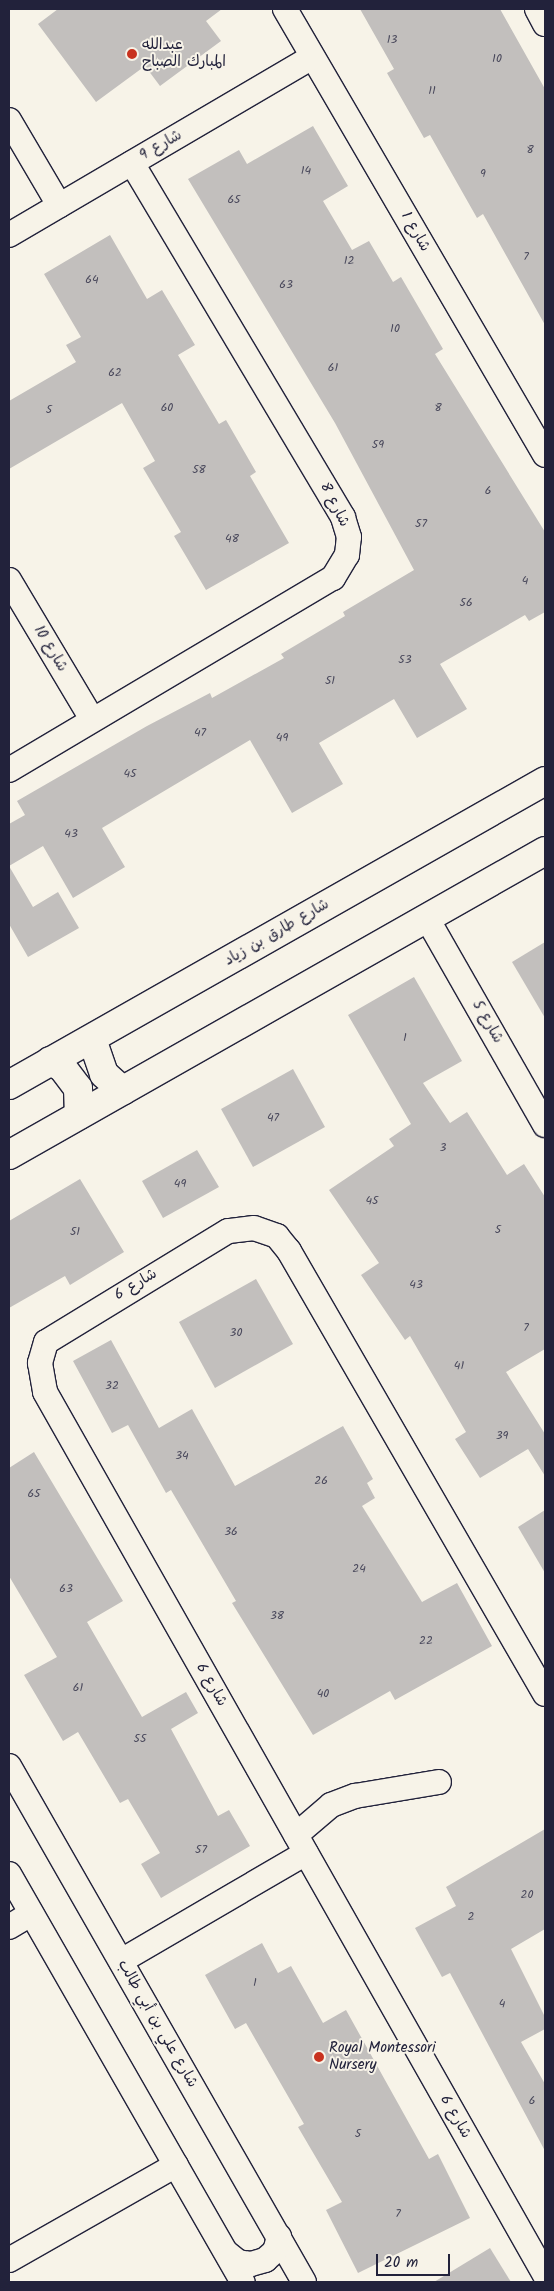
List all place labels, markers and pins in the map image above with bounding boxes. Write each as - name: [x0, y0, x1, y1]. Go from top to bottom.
- place label: عبدالله المبارك الصباح: [142, 36, 226, 71]
- marker: عبدالله المبارك الصباح: [126, 48, 138, 60]
- place label: Royal Montessori Nursery: [329, 2039, 436, 2074]
- marker: Royal Montessori Nursery: [313, 2051, 325, 2063]

